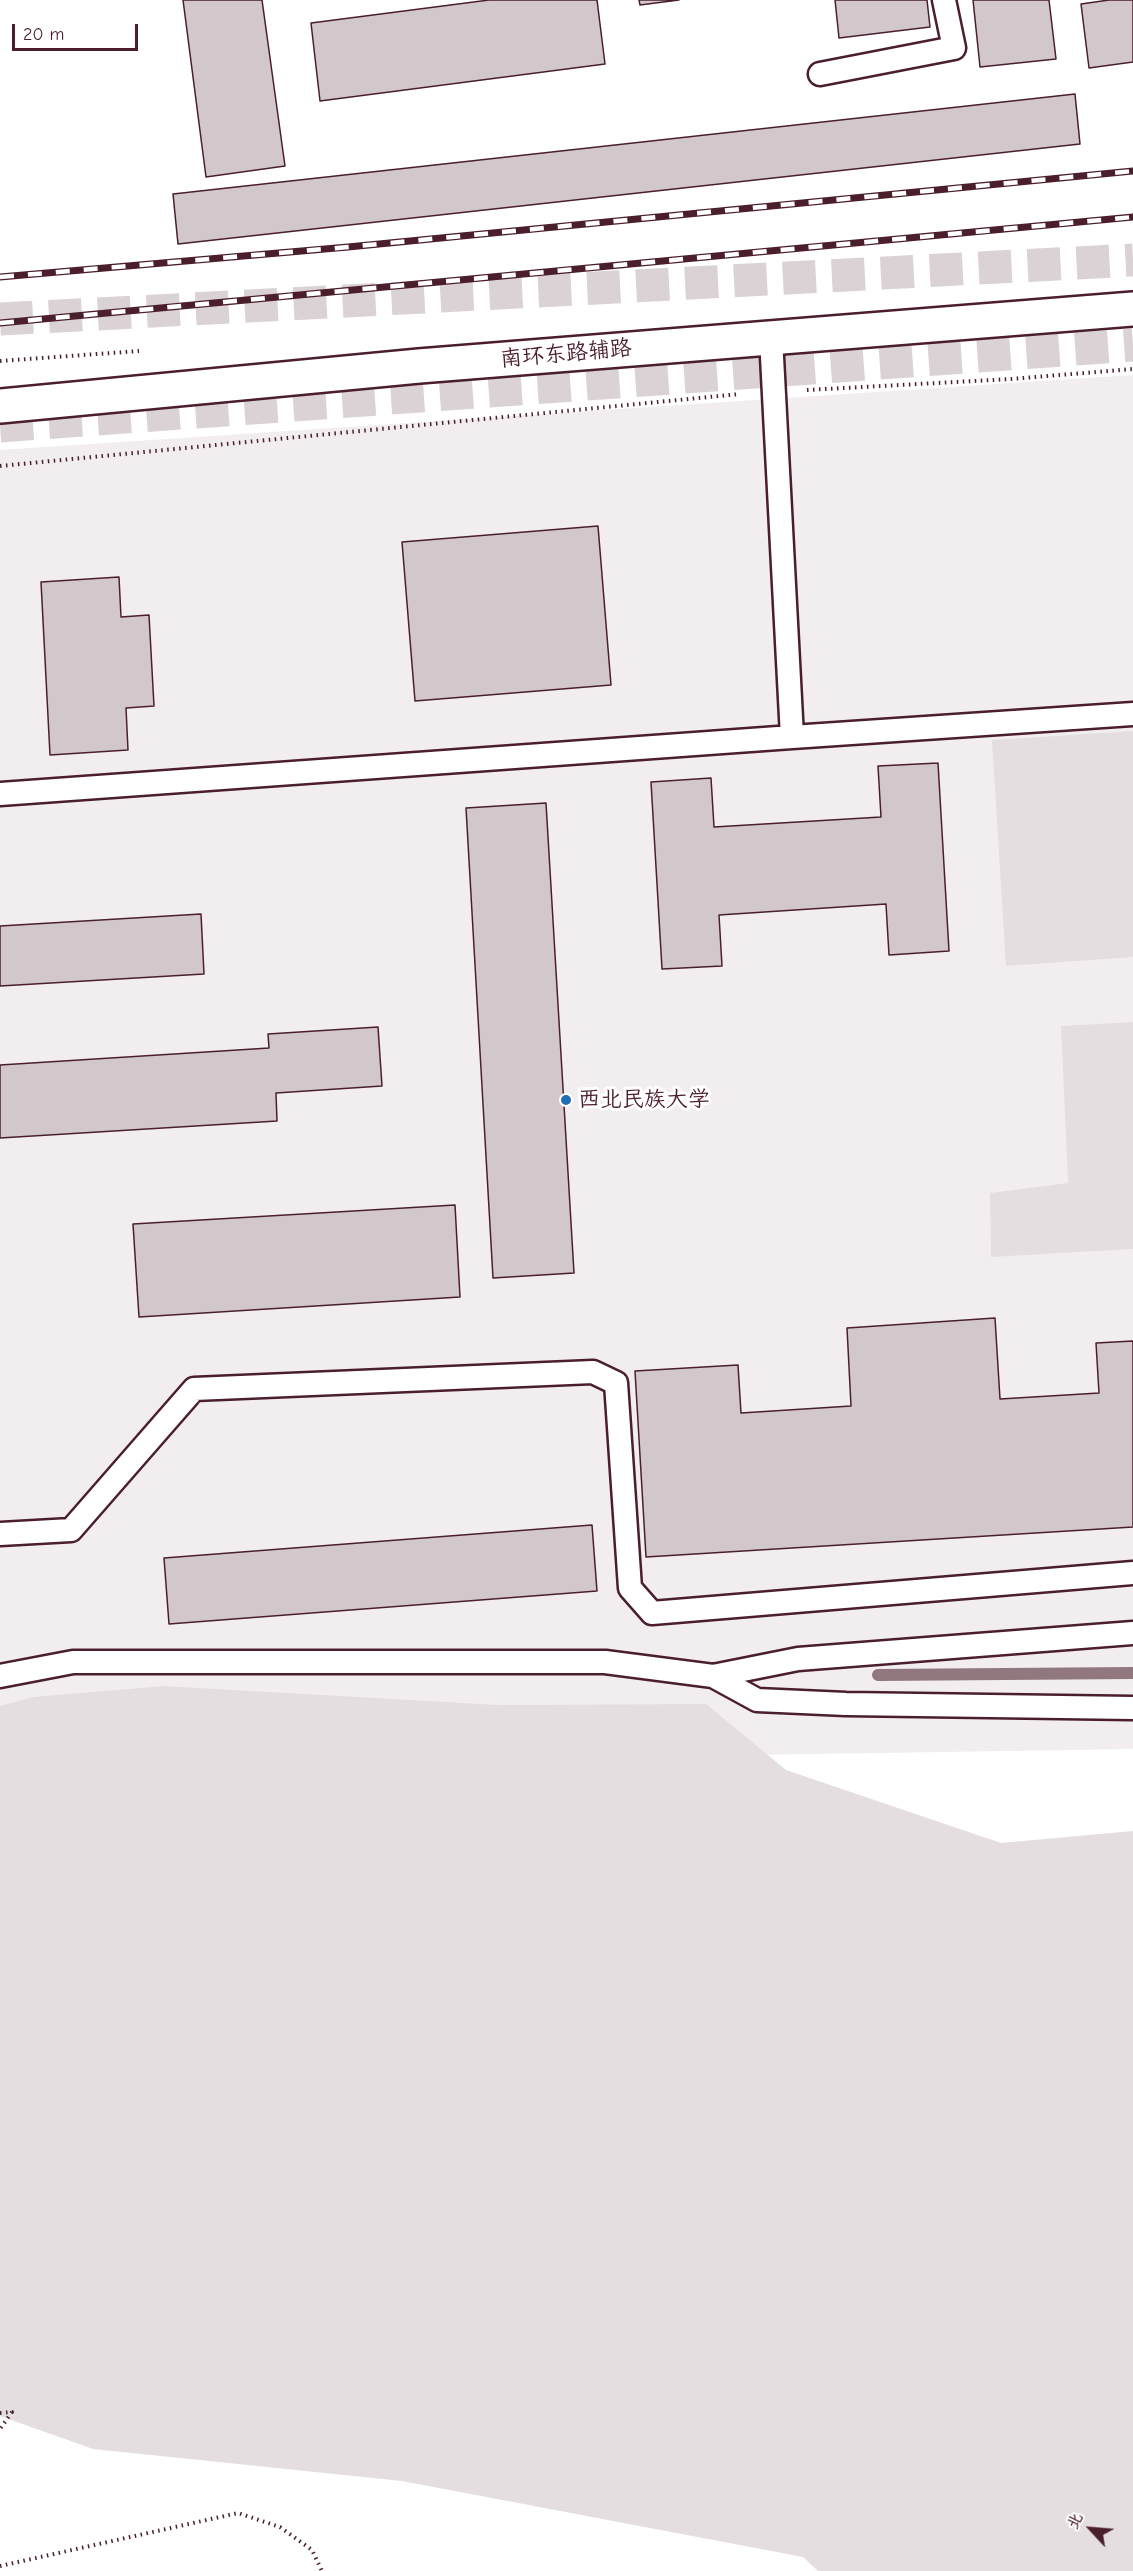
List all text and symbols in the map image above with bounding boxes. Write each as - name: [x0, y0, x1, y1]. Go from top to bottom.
- scale bar: [15, 12, 141, 50]
- text: 20 m: [23, 24, 64, 45]
- street label: 南环东路辅路: [499, 335, 633, 373]
- place label: 西北民族大学: [578, 1087, 710, 1113]
- marker: 西北民族大学: [559, 1093, 573, 1107]
- north arrow: [1061, 2499, 1121, 2559]
- text: 北: [1063, 2510, 1086, 2532]

